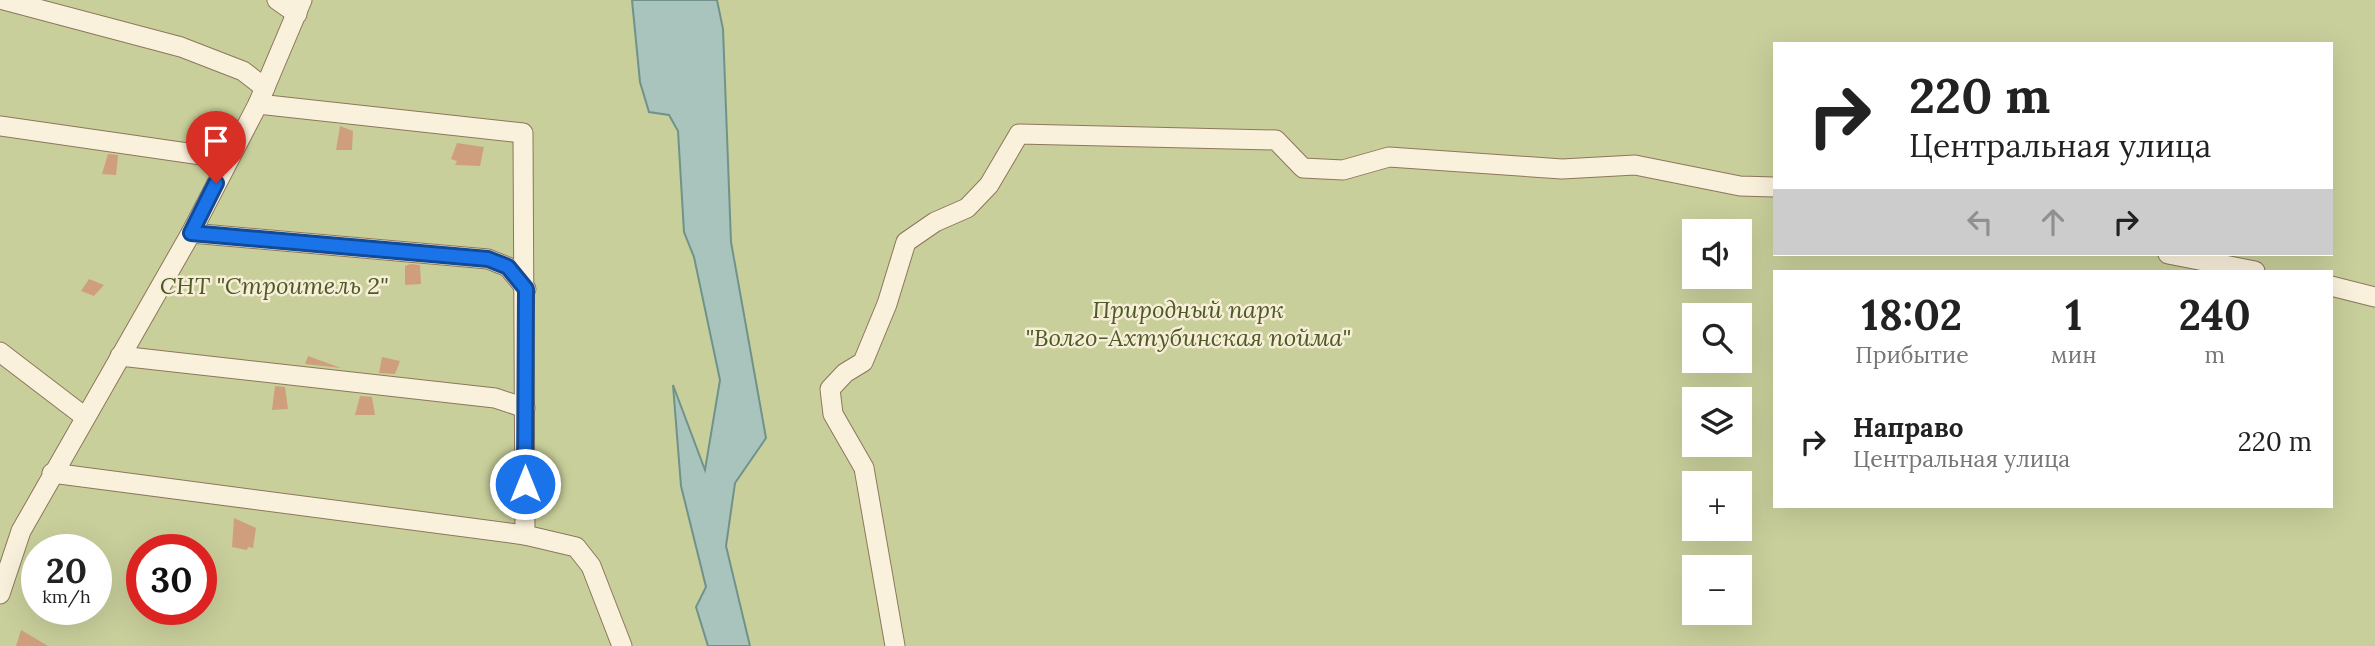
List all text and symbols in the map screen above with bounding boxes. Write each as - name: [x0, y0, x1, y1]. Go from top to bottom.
- text: 220 m: [1909, 64, 2050, 126]
- icon: right: [1794, 70, 1885, 161]
- pin: [186, 111, 246, 183]
- icon: arrive: [197, 122, 235, 160]
- text: Центральная улица: [1909, 125, 2211, 166]
- icon: left: [1961, 203, 1999, 241]
- icon: ahead: [2034, 203, 2072, 241]
- icon: right: [2107, 203, 2145, 241]
- map controls: [1682, 219, 1752, 625]
- button: sound: [1682, 219, 1752, 289]
- park label: СНТ "Строитель 2": [160, 270, 388, 301]
- text: 18:02: [1862, 288, 1962, 342]
- text: 1: [2065, 288, 2082, 342]
- text: 240: [2179, 288, 2251, 342]
- park label: Природный парк "Волго-Ахтубинская пойма": [1025, 294, 1351, 353]
- button: search: [1682, 303, 1752, 373]
- text: Прибытие: [1855, 340, 1969, 369]
- text: мин: [2051, 340, 2097, 369]
- text: m: [2204, 340, 2225, 369]
- button: layers: [1682, 387, 1752, 457]
- text: Направо: [1853, 411, 1964, 444]
- icon: right: [1794, 423, 1832, 461]
- text: 220 m: [2238, 425, 2312, 458]
- text: Центральная улица: [1853, 444, 2070, 473]
- position arrow: [488, 447, 562, 521]
- button: +: [1682, 471, 1752, 541]
- speed limit sign: 30: [126, 534, 217, 625]
- text: 20: [46, 548, 87, 593]
- button: −: [1682, 555, 1752, 625]
- text: km/h: [42, 585, 91, 608]

